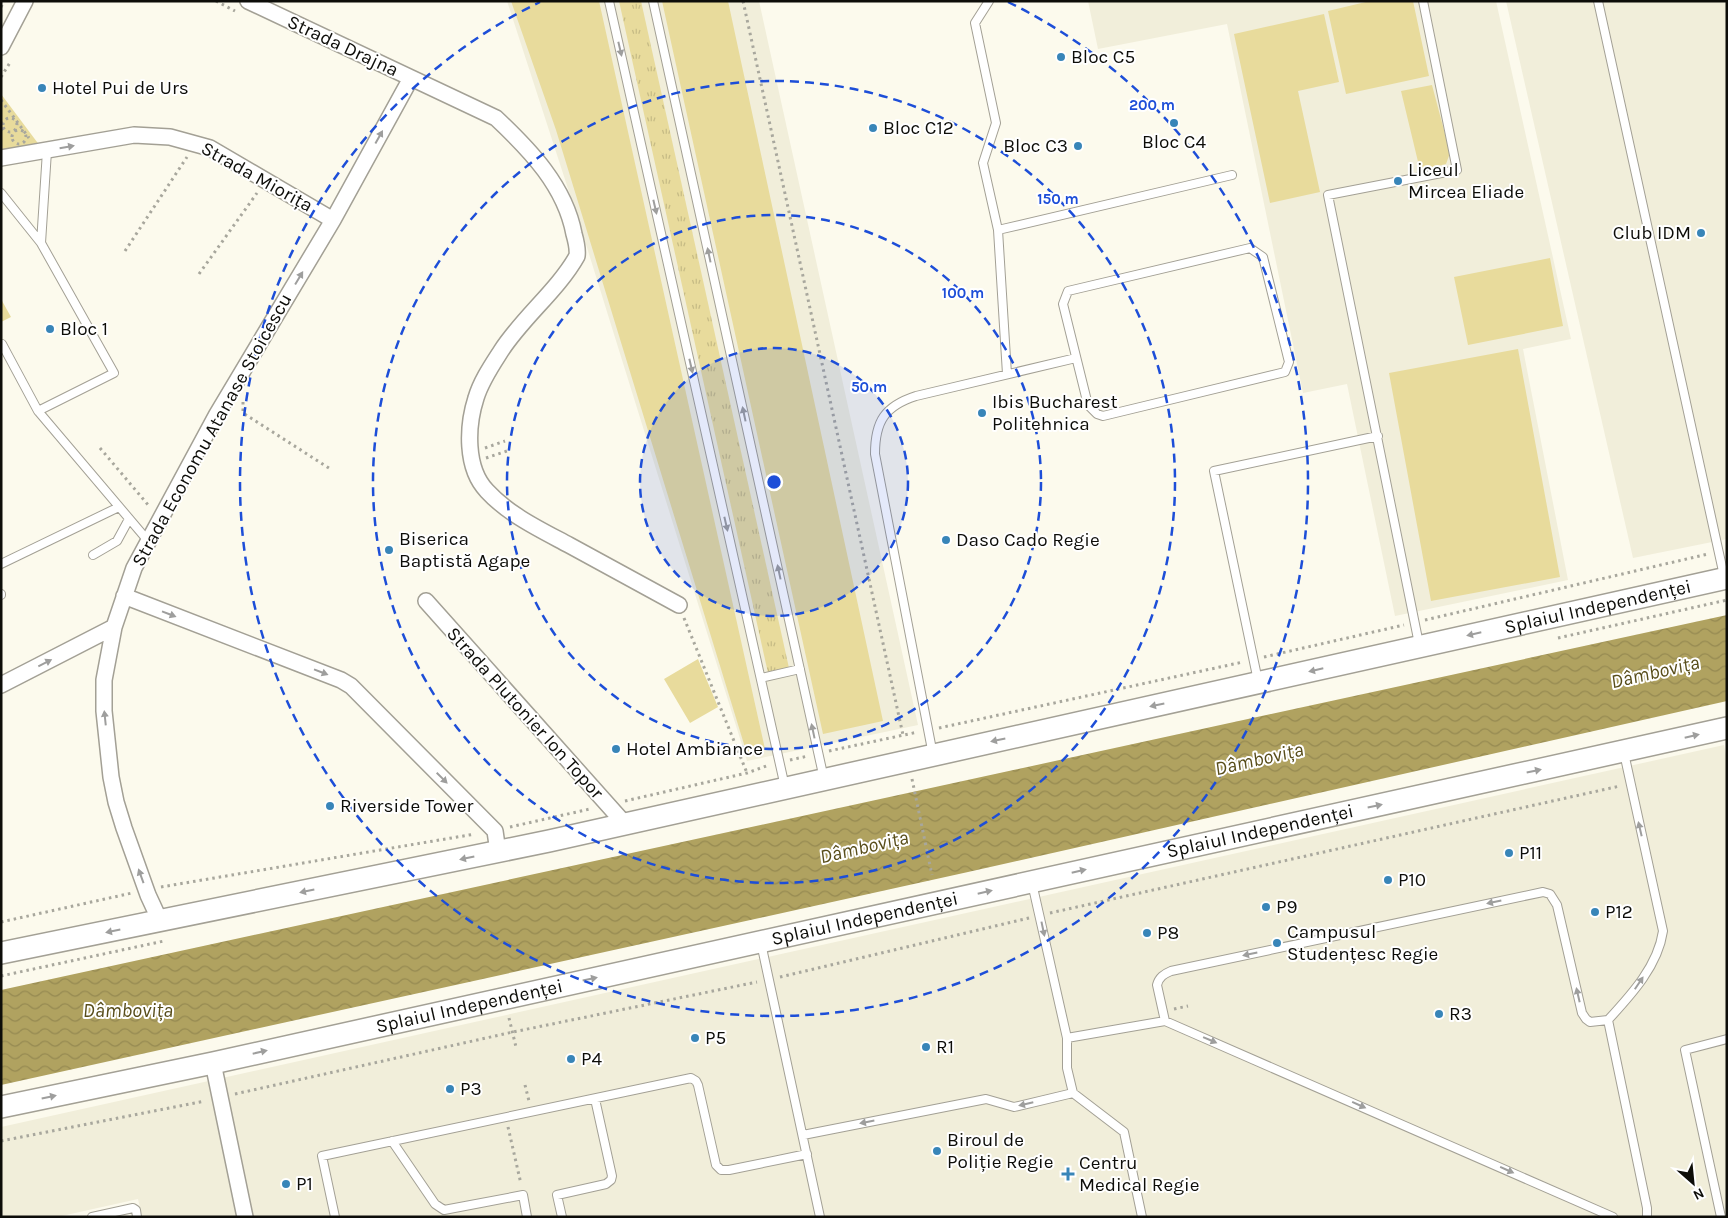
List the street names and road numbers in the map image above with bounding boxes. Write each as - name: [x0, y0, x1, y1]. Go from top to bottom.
- street label: Strada Drajna: [284, 11, 402, 81]
- street label: Strada Miorița: [197, 137, 317, 217]
- street label: Strada Economu Atanase Stoicescu: [127, 290, 297, 570]
- street label: Splaiul Independenței: [1502, 575, 1693, 638]
- street label: Strada Plutonier Ion Topor: [442, 622, 608, 804]
- street label: Splaiul Independenței: [1165, 800, 1356, 863]
- street label: Splaiul Independenței: [769, 887, 960, 950]
- street label: Splaiul Independenței: [374, 975, 565, 1038]

